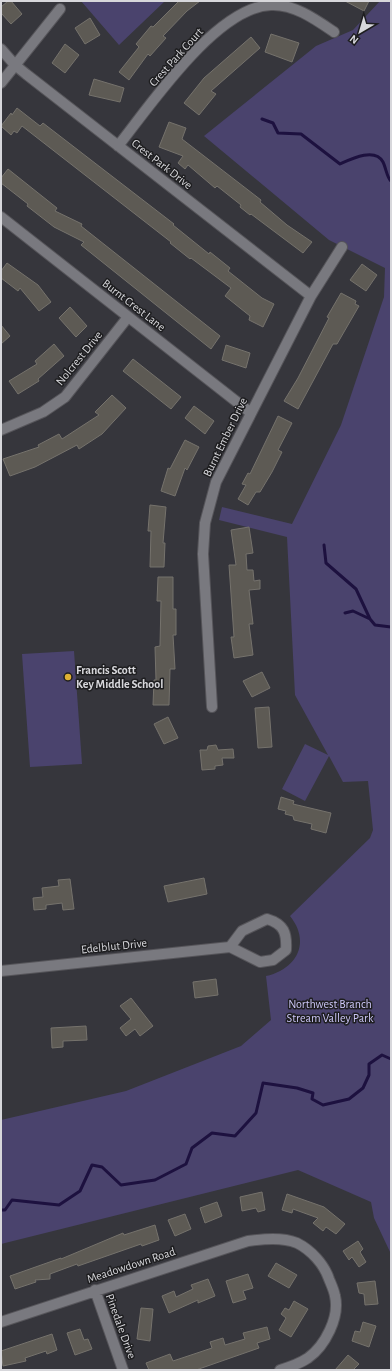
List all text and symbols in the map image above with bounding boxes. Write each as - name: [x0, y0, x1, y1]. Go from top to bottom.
- north arrow: [340, 12, 380, 52]
- street label: Crest Park Court: [147, 25, 205, 88]
- text: N: [348, 33, 361, 46]
- street label: Crest Park Drive: [129, 137, 195, 191]
- street label: Burnt Crest Lane: [100, 277, 168, 333]
- street label: Nolcrest Drive: [54, 329, 104, 387]
- street label: Burnt Ember Drive: [201, 396, 249, 478]
- place label: Francis Scott Key Middle School: [76, 664, 163, 691]
- marker: Francis Scott Key Middle School: [63, 672, 73, 682]
- street label: Edelblut Drive: [80, 937, 148, 955]
- park label: Northwest Branch Stream Valley Park: [287, 998, 374, 1025]
- street label: Meadowdown Road: [85, 1245, 177, 1285]
- street label: Pinedale Drive: [104, 1292, 138, 1360]

